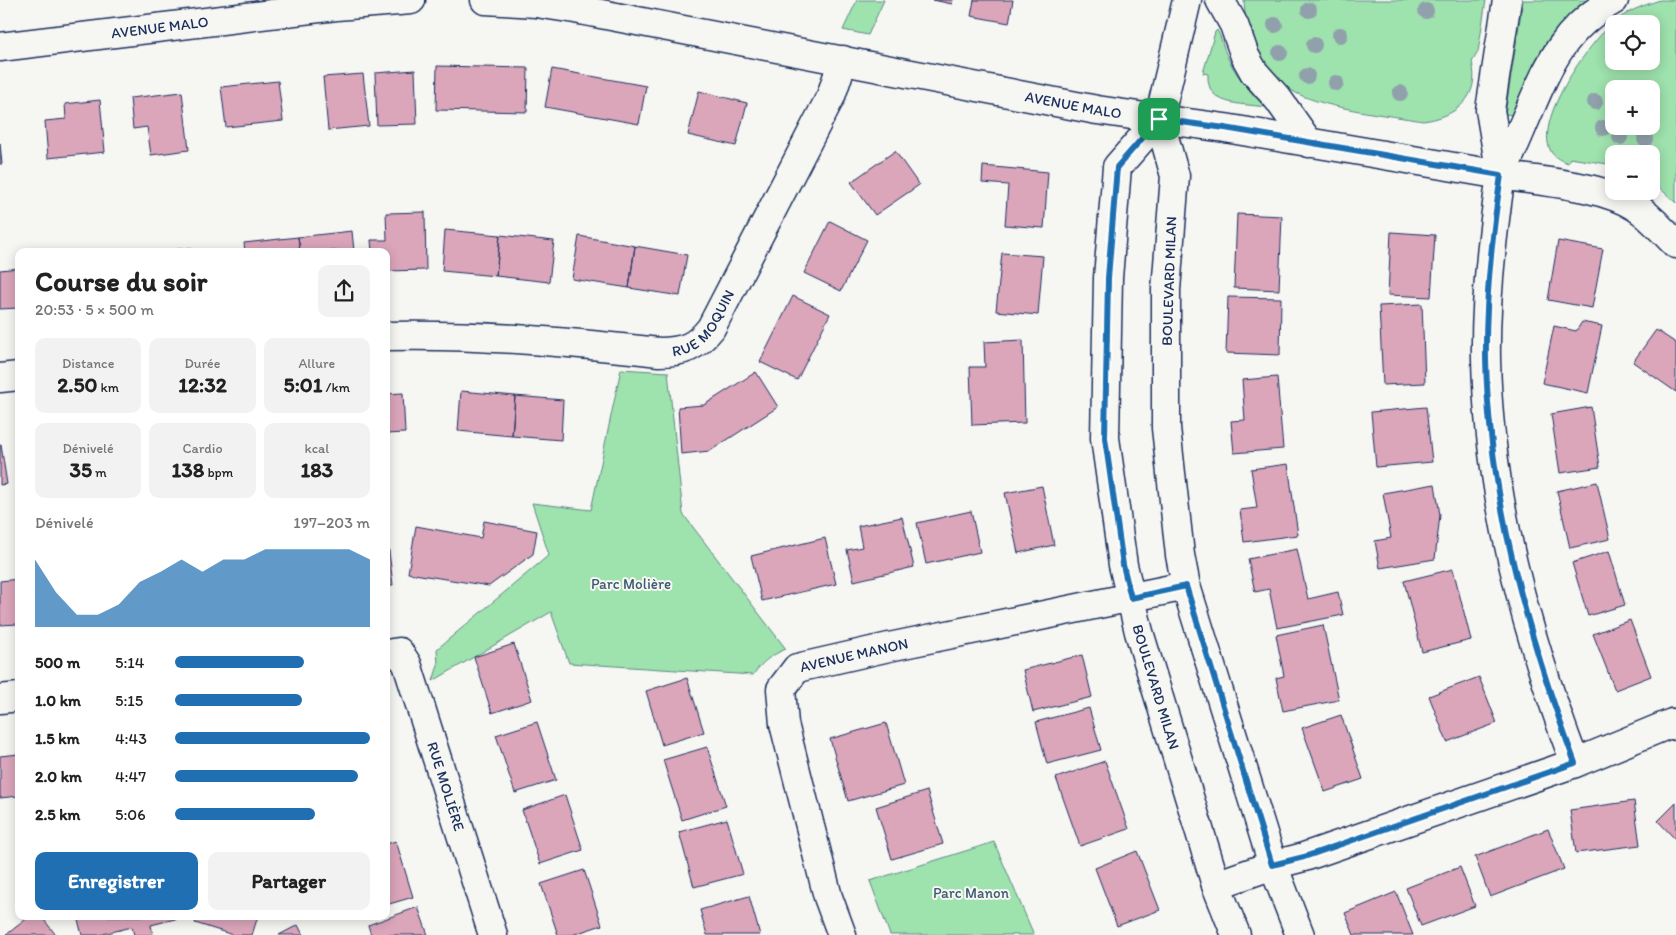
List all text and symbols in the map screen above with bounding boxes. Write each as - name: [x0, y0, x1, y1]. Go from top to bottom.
- street label: AVENUE MALO: [110, 13, 210, 42]
- map controls: [1605, 15, 1660, 200]
- button: locate: [1605, 15, 1660, 70]
- button: +: [1605, 80, 1660, 135]
- street label: AVENUE MALO: [1023, 87, 1123, 122]
- pin: [1138, 98, 1180, 140]
- icon: arrive: [1145, 105, 1173, 133]
- button: −: [1605, 145, 1660, 200]
- street label: BOULEVARD MILAN: [1158, 216, 1180, 346]
- text: Course du soir: [35, 264, 207, 298]
- button: share: [318, 265, 370, 317]
- street label: RUE MOQUIN: [671, 287, 738, 360]
- text: 20:53 · 5 × 500 m: [35, 300, 154, 319]
- text: Distance: [62, 355, 114, 372]
- text: Durée: [185, 355, 220, 372]
- text: Allure: [298, 355, 335, 372]
- text: 2.50: [57, 372, 97, 397]
- text: 12:32: [178, 372, 227, 397]
- text: 5:01: [284, 372, 322, 397]
- text: km: [97, 379, 119, 396]
- text: /km: [322, 379, 350, 396]
- text: Dénivelé: [63, 440, 114, 457]
- text: Cardio: [182, 440, 223, 457]
- text: kcal: [304, 440, 329, 457]
- text: 35: [69, 457, 92, 482]
- text: 138: [172, 457, 204, 482]
- text: 183: [300, 457, 333, 482]
- text: m: [92, 464, 107, 481]
- text: bpm: [204, 464, 233, 481]
- text: Dénivelé: [35, 513, 94, 532]
- text: 197–203 m: [293, 513, 370, 532]
- park label: Parc Molière: [591, 575, 671, 593]
- street label: BOULEVARD MILAN: [1129, 623, 1183, 752]
- street label: AVENUE MANON: [798, 634, 910, 676]
- text: 500 m: [35, 653, 80, 672]
- text: 5:14: [115, 653, 144, 672]
- text: 1.0 km: [35, 691, 81, 710]
- text: 5:15: [115, 691, 143, 710]
- text: 1.5 km: [35, 729, 80, 748]
- text: 4:43: [115, 729, 147, 748]
- street label: RUE MOLIÈRE: [423, 740, 468, 833]
- text: 2.0 km: [35, 767, 82, 786]
- text: 4:47: [115, 767, 146, 786]
- text: 2.5 km: [35, 805, 81, 824]
- text: 5:06: [115, 805, 146, 824]
- button: Enregistrer: [35, 852, 198, 910]
- button: Partager: [208, 852, 370, 910]
- park label: Parc Manon: [933, 884, 1010, 902]

